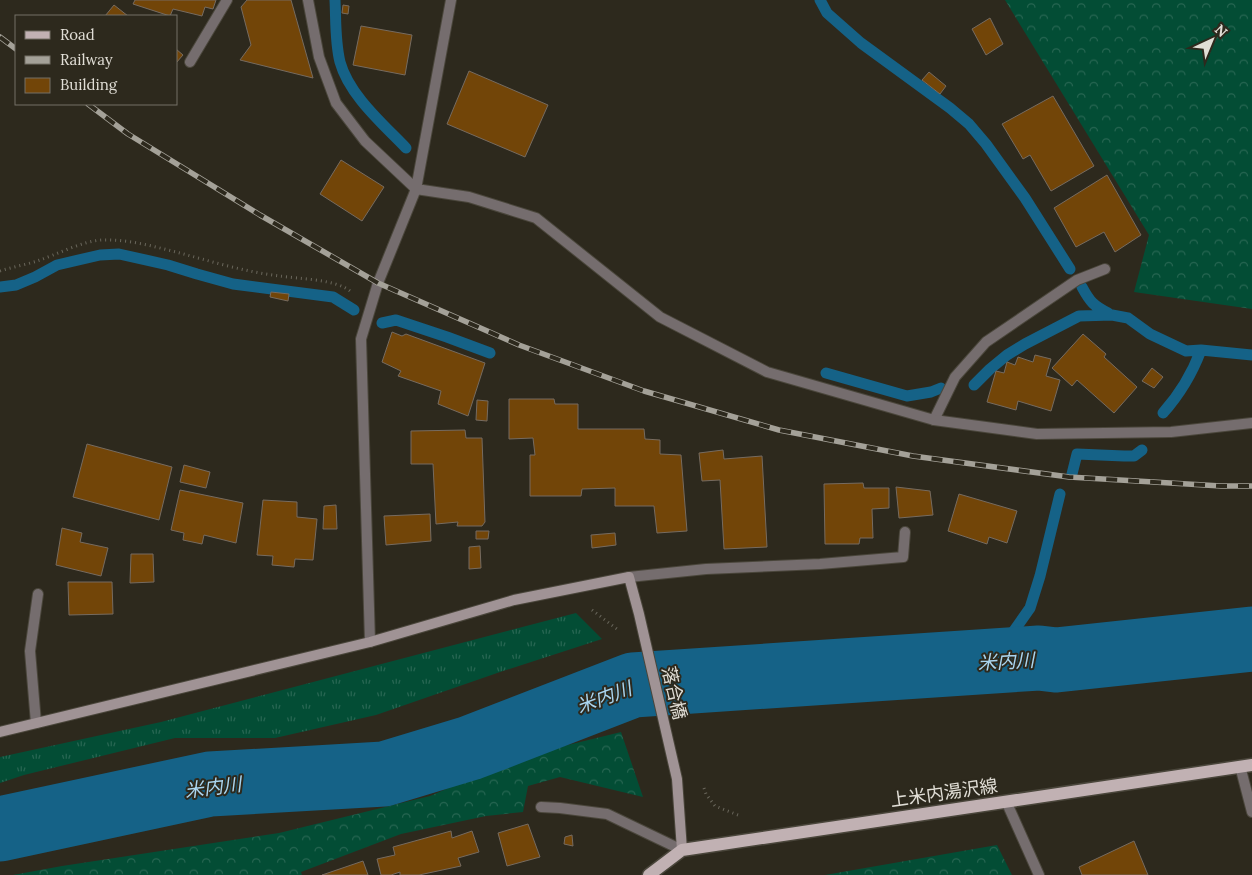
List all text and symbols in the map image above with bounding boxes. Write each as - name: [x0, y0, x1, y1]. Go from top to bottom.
- legend: [15, 15, 178, 105]
- north arrow: [1187, 15, 1237, 65]
- text: N: [1211, 20, 1231, 41]
- text: Road: [60, 25, 95, 44]
- text: Railway: [60, 50, 113, 69]
- text: Building: [60, 75, 118, 94]
- water label: 米内川: [977, 647, 1037, 674]
- street label: 落合橋: [657, 664, 692, 722]
- water label: 米内川: [573, 675, 637, 718]
- water label: 米内川: [183, 771, 245, 802]
- street label: 上米内湯沢線: [889, 774, 999, 811]

